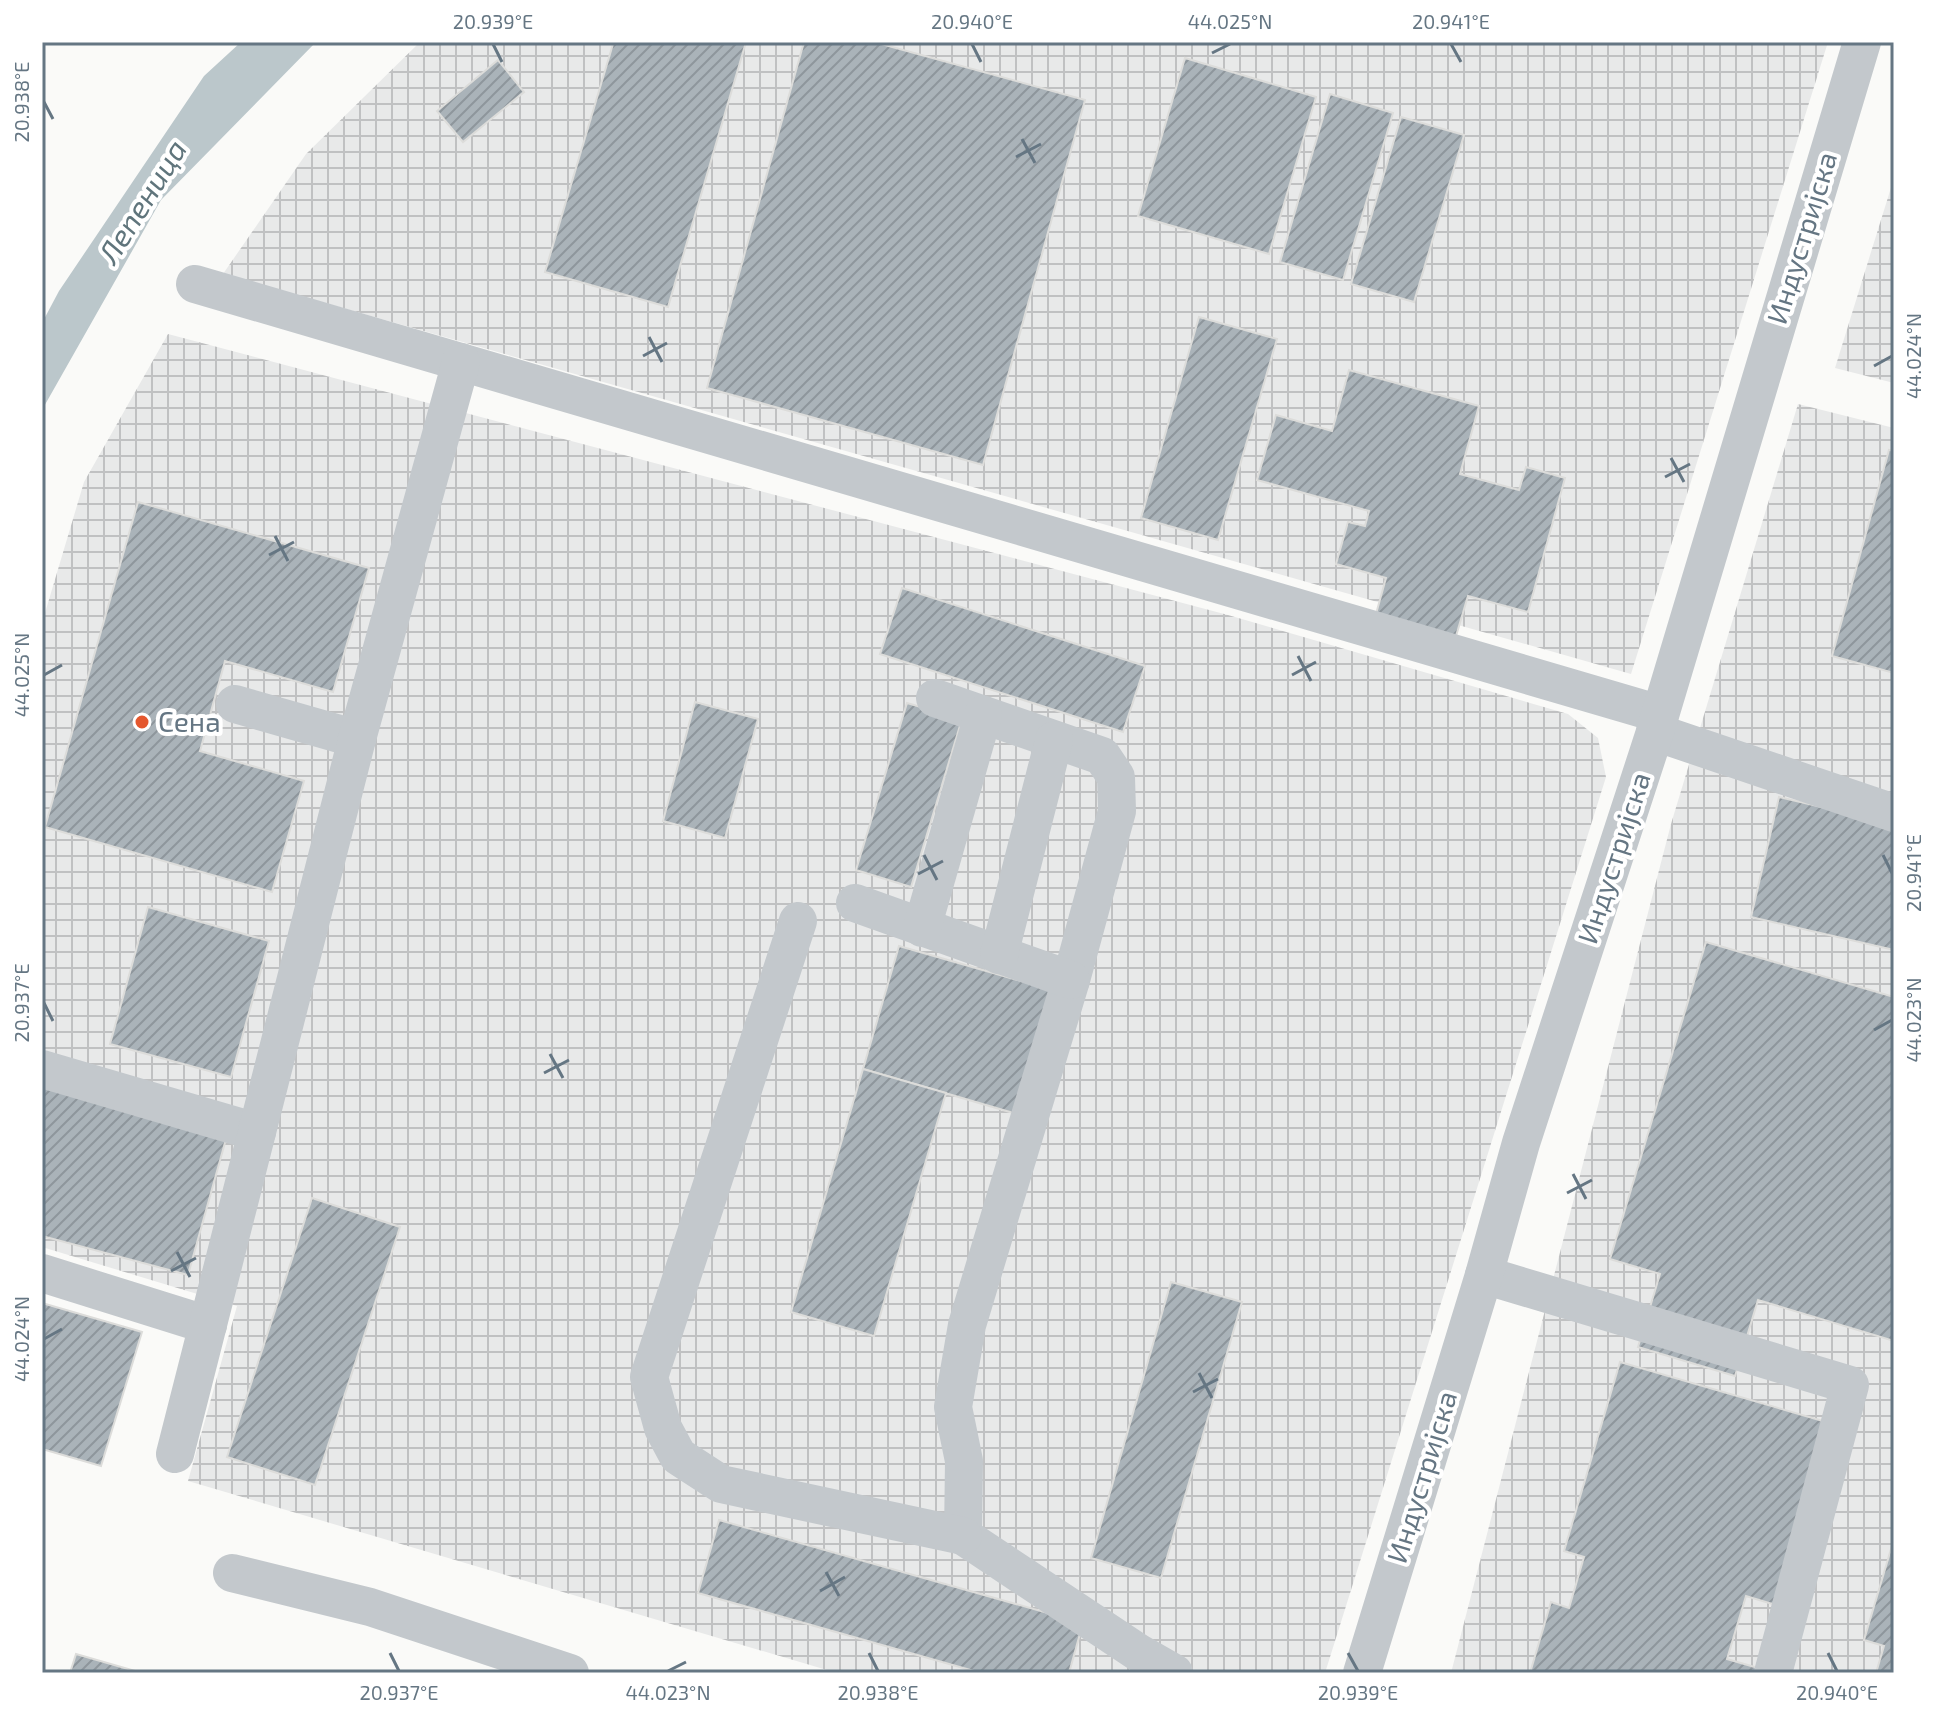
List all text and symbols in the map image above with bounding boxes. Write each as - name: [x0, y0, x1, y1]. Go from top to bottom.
- text: 20.939°E: [453, 9, 533, 33]
- text: 20.940°E: [931, 9, 1013, 33]
- text: 44.025°N: [1188, 9, 1272, 33]
- text: 20.941°E: [1412, 9, 1490, 33]
- text: 20.938°E: [9, 61, 33, 143]
- water label: Лепеница: [89, 133, 193, 270]
- street label: Индустријска: [1759, 148, 1843, 328]
- text: 44.024°N: [1901, 313, 1925, 399]
- text: 44.025°N: [9, 633, 33, 717]
- place label: Сена: [158, 704, 221, 738]
- marker: Сена: [133, 713, 151, 731]
- street label: Индустријска: [1569, 768, 1657, 948]
- text: 20.941°E: [1901, 834, 1925, 912]
- text: 20.937°E: [9, 963, 33, 1043]
- text: 44.023°N: [1901, 978, 1925, 1062]
- text: 44.024°N: [9, 1296, 33, 1382]
- street label: Индустријска: [1379, 1387, 1463, 1567]
- text: 20.937°E: [359, 1680, 439, 1704]
- text: 44.023°N: [626, 1680, 710, 1704]
- text: 20.938°E: [837, 1680, 919, 1704]
- text: 20.939°E: [1318, 1680, 1398, 1704]
- text: 20.940°E: [1796, 1680, 1878, 1704]

